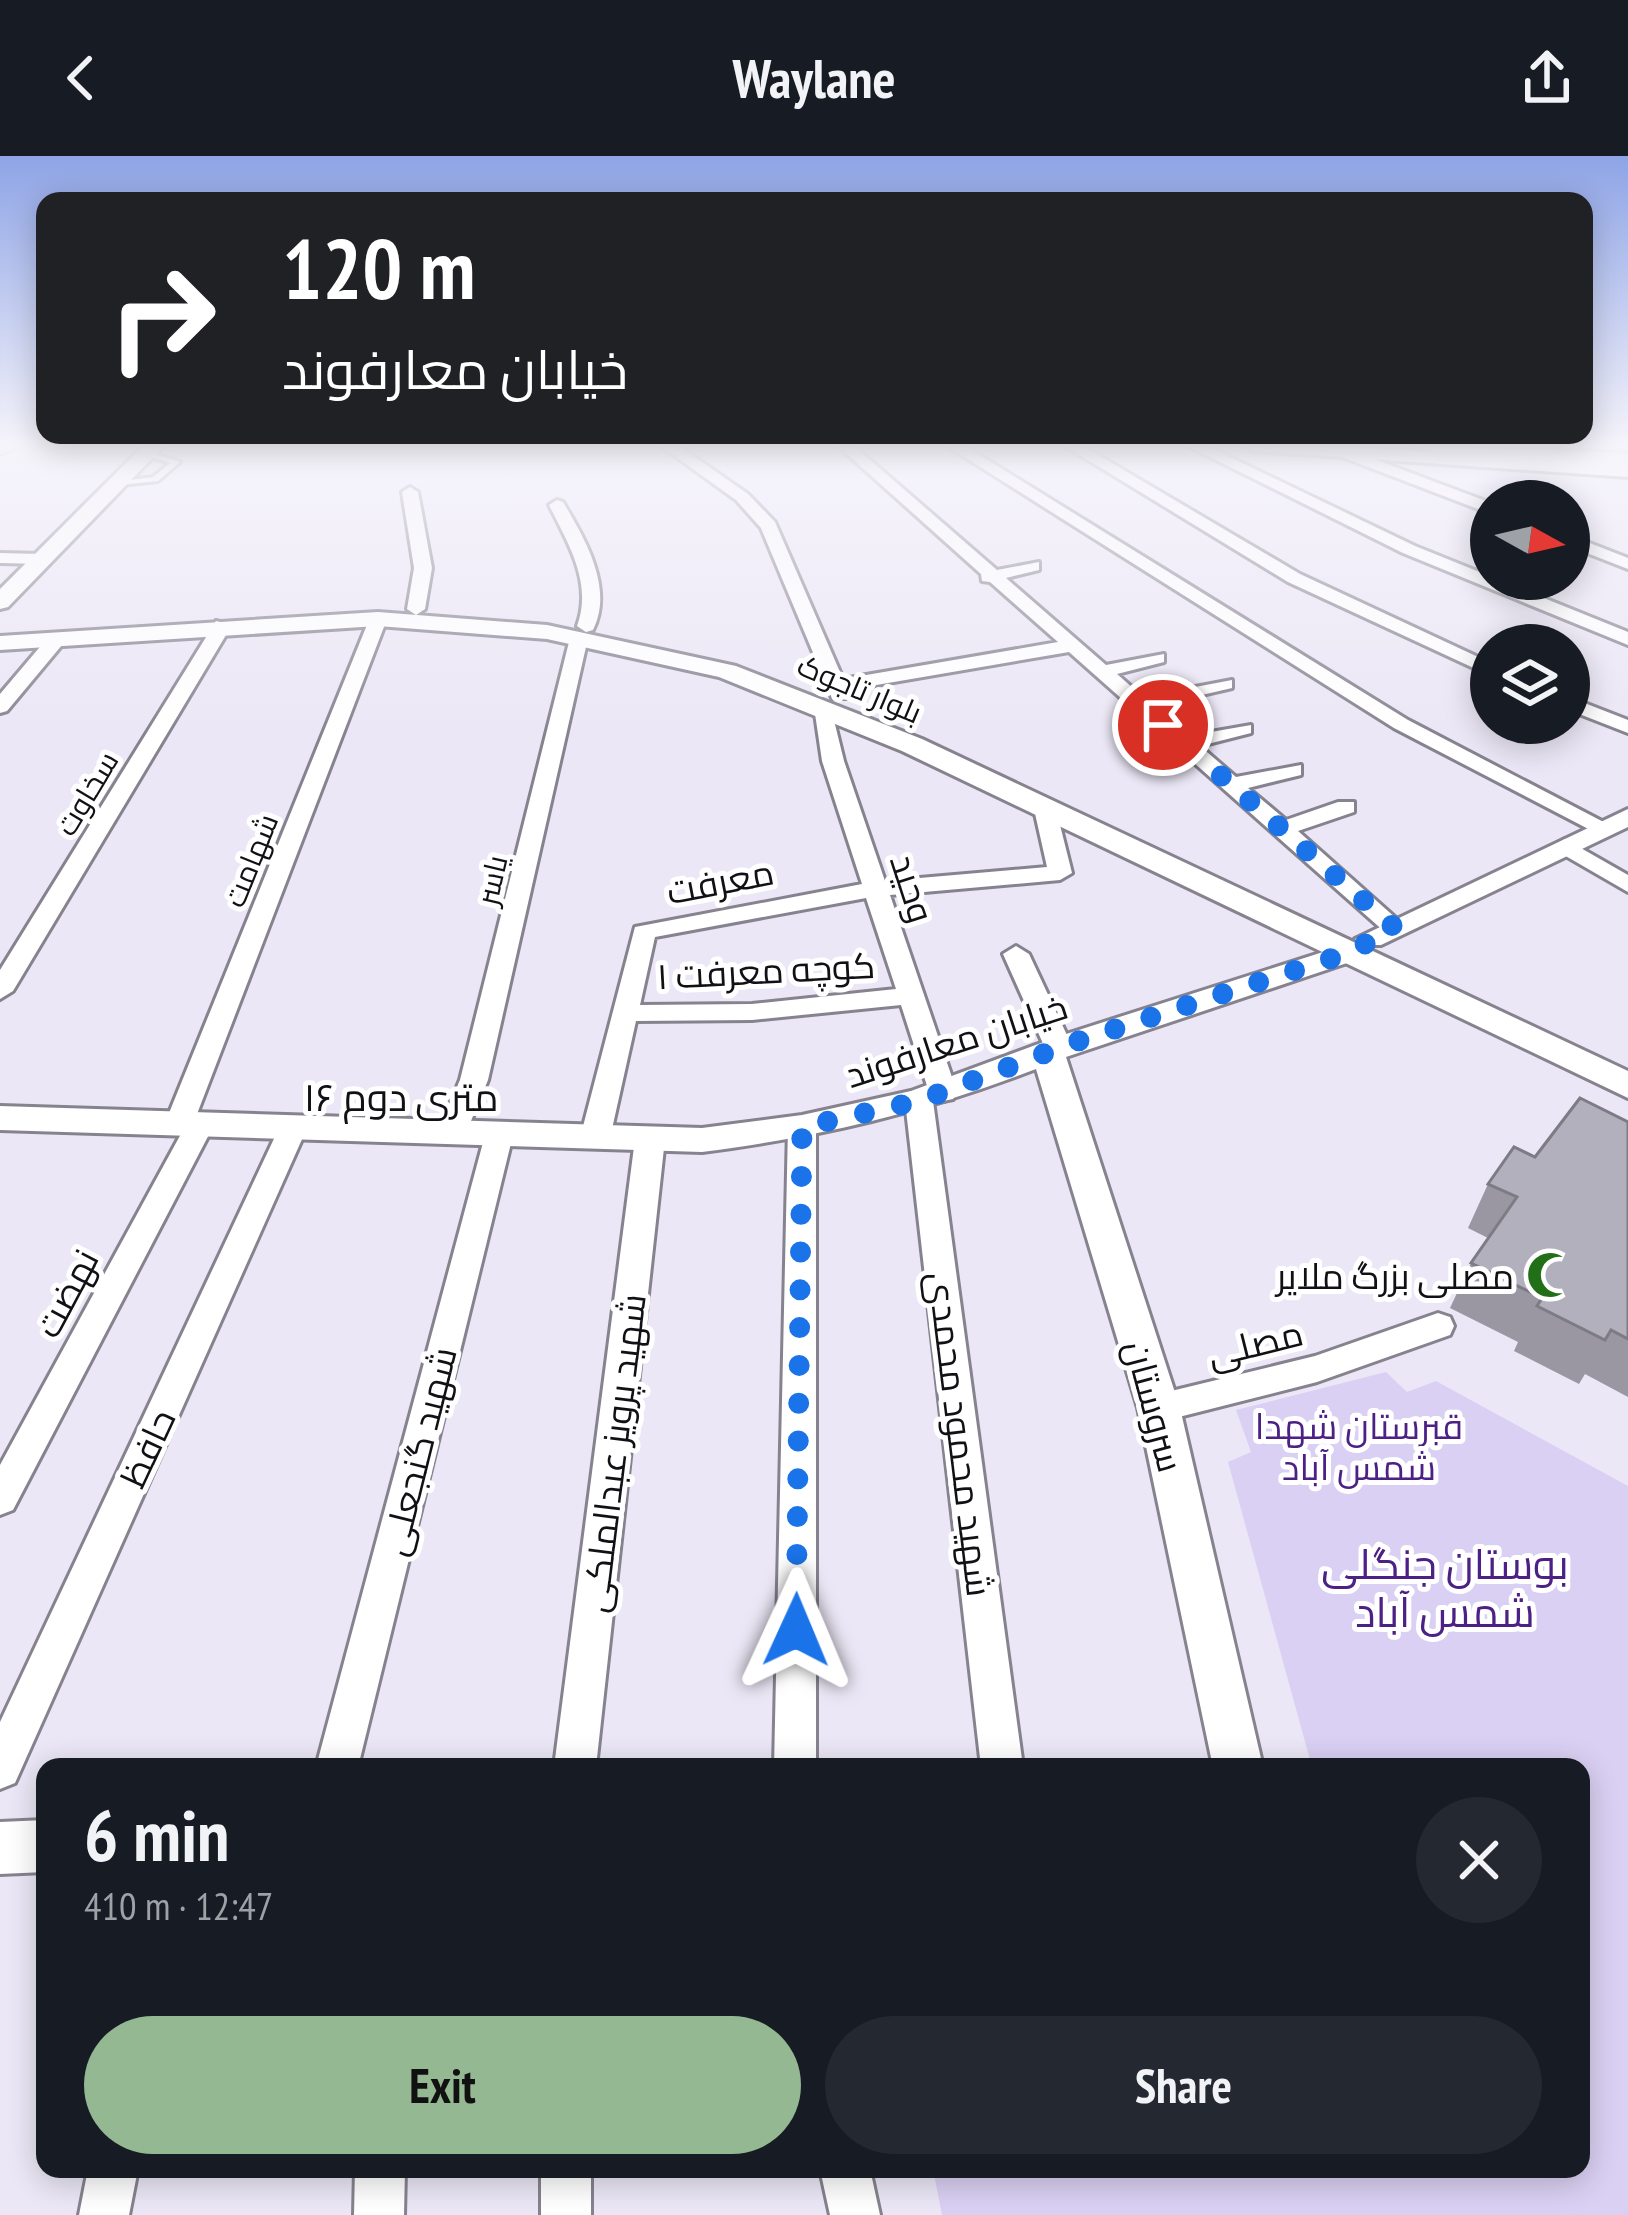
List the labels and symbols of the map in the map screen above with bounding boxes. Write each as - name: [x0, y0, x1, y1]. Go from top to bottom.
- north arrow: [1470, 480, 1590, 600]
- street label: بلوار تاجوک: [792, 644, 928, 732]
- pin: [1112, 674, 1214, 776]
- street label: سخاوت: [46, 744, 126, 842]
- street label: شهامت: [214, 808, 286, 912]
- street label: معرفت: [662, 848, 778, 914]
- street label: وحید: [880, 848, 946, 928]
- street label: یاسر: [466, 851, 516, 911]
- street label: کوچه معرفت ۱: [656, 941, 876, 1000]
- street label: خیابان معارفوند: [839, 982, 1073, 1098]
- district label: ۱۶ متری دوم: [304, 1071, 498, 1124]
- street label: نهضت: [23, 1241, 109, 1345]
- mosque icon: مصلی بزرگ ملایر: [1525, 1250, 1575, 1300]
- place label: مصلی بزرگ ملایر: [1274, 1252, 1514, 1299]
- street label: شهید محمود محمدی: [918, 1269, 1004, 1599]
- street label: شهید پرویز عبدالملکی: [570, 1291, 657, 1615]
- street label: مصلی: [1202, 1309, 1308, 1377]
- street label: سروستان: [1115, 1335, 1195, 1477]
- street label: شهید گنجعلی: [369, 1342, 467, 1560]
- street label: حافظ: [109, 1401, 185, 1495]
- park label: قبرستان شهدا شمس آباد: [1255, 1402, 1463, 1490]
- park label: بوستان جنگلی شمس آباد: [1321, 1536, 1569, 1639]
- position arrow: [733, 1567, 859, 1693]

